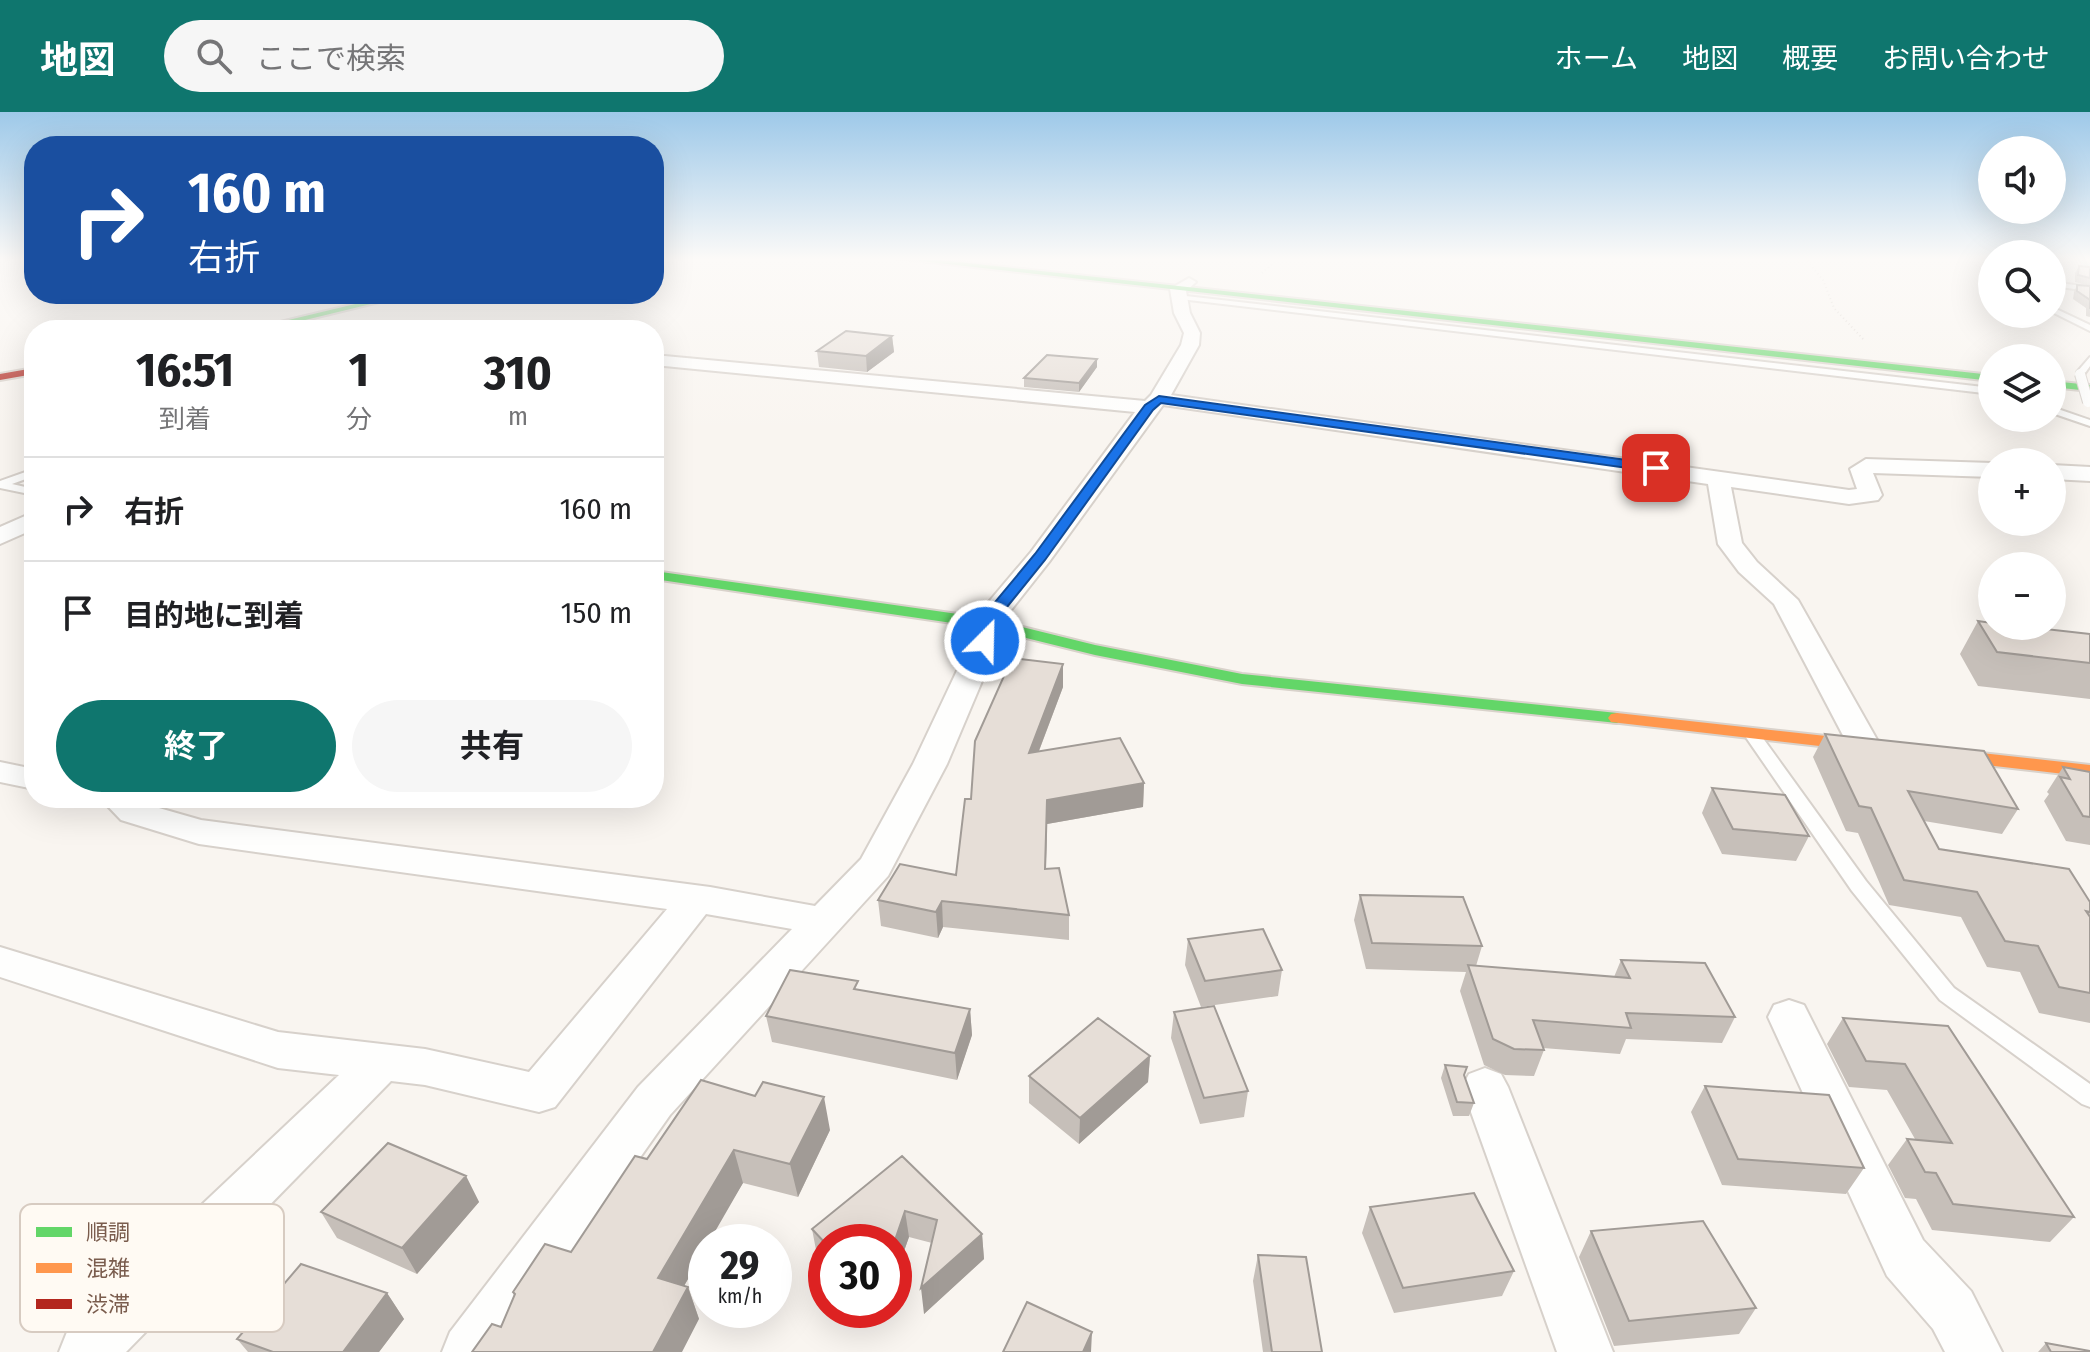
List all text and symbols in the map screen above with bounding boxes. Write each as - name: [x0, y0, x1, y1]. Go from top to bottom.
- search box: [164, 20, 724, 92]
- icon: search: [192, 34, 236, 78]
- text: 地図: [40, 37, 116, 83]
- text: ここで検索: [256, 41, 406, 77]
- text: ホーム: [1555, 42, 1638, 75]
- text: 地図: [1682, 42, 1738, 75]
- text: 概要: [1782, 42, 1838, 75]
- text: お問い合わせ: [1882, 42, 2050, 75]
- map controls: [1978, 136, 2066, 640]
- button: sound: [1978, 136, 2066, 224]
- text: 160 m: [188, 160, 326, 227]
- icon: right: [56, 168, 160, 272]
- text: 右折: [188, 236, 260, 280]
- button: search: [1978, 240, 2066, 328]
- text: 16:51: [136, 341, 234, 399]
- text: 1: [349, 341, 369, 399]
- text: 310: [484, 344, 552, 402]
- button: layers: [1978, 344, 2066, 432]
- text: m: [508, 401, 528, 432]
- text: 到着: [159, 404, 211, 435]
- text: 分: [346, 404, 372, 435]
- pin: [1622, 434, 1690, 502]
- icon: arrive: [1634, 446, 1678, 490]
- button: +: [1978, 448, 2066, 536]
- icon: right: [56, 487, 100, 531]
- text: 160 m: [560, 491, 632, 527]
- text: 右折: [124, 494, 184, 530]
- button: −: [1978, 552, 2066, 640]
- icon: arrive: [56, 591, 100, 635]
- text: 150 m: [561, 595, 632, 631]
- text: 目的地に到着: [124, 598, 304, 634]
- position arrow: [943, 599, 1027, 683]
- button: 終了: [56, 700, 336, 792]
- button: 共有: [352, 700, 632, 792]
- legend: [20, 1204, 284, 1332]
- text: 順調: [86, 1219, 130, 1246]
- speed limit sign: 30: [808, 1224, 912, 1328]
- text: 29: [720, 1242, 759, 1290]
- text: 混雑: [86, 1255, 130, 1282]
- text: km/h: [718, 1284, 762, 1308]
- text: 渋滞: [86, 1291, 130, 1318]

